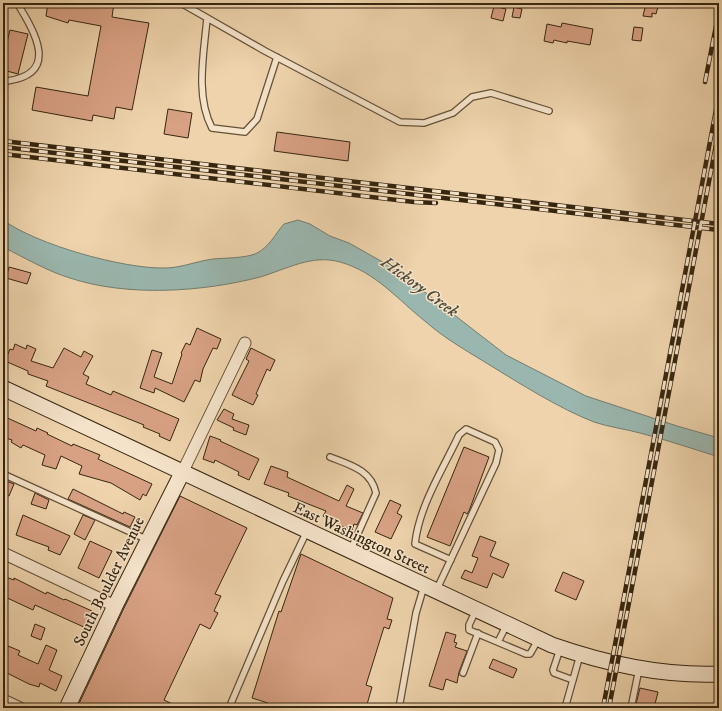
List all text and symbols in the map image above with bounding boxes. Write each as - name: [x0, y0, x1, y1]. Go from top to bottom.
- water label: Hickory Creek: [375, 251, 463, 323]
- street label: East Washington Street: [290, 497, 433, 578]
- street label: South Boulder Avenue: [69, 513, 149, 649]

